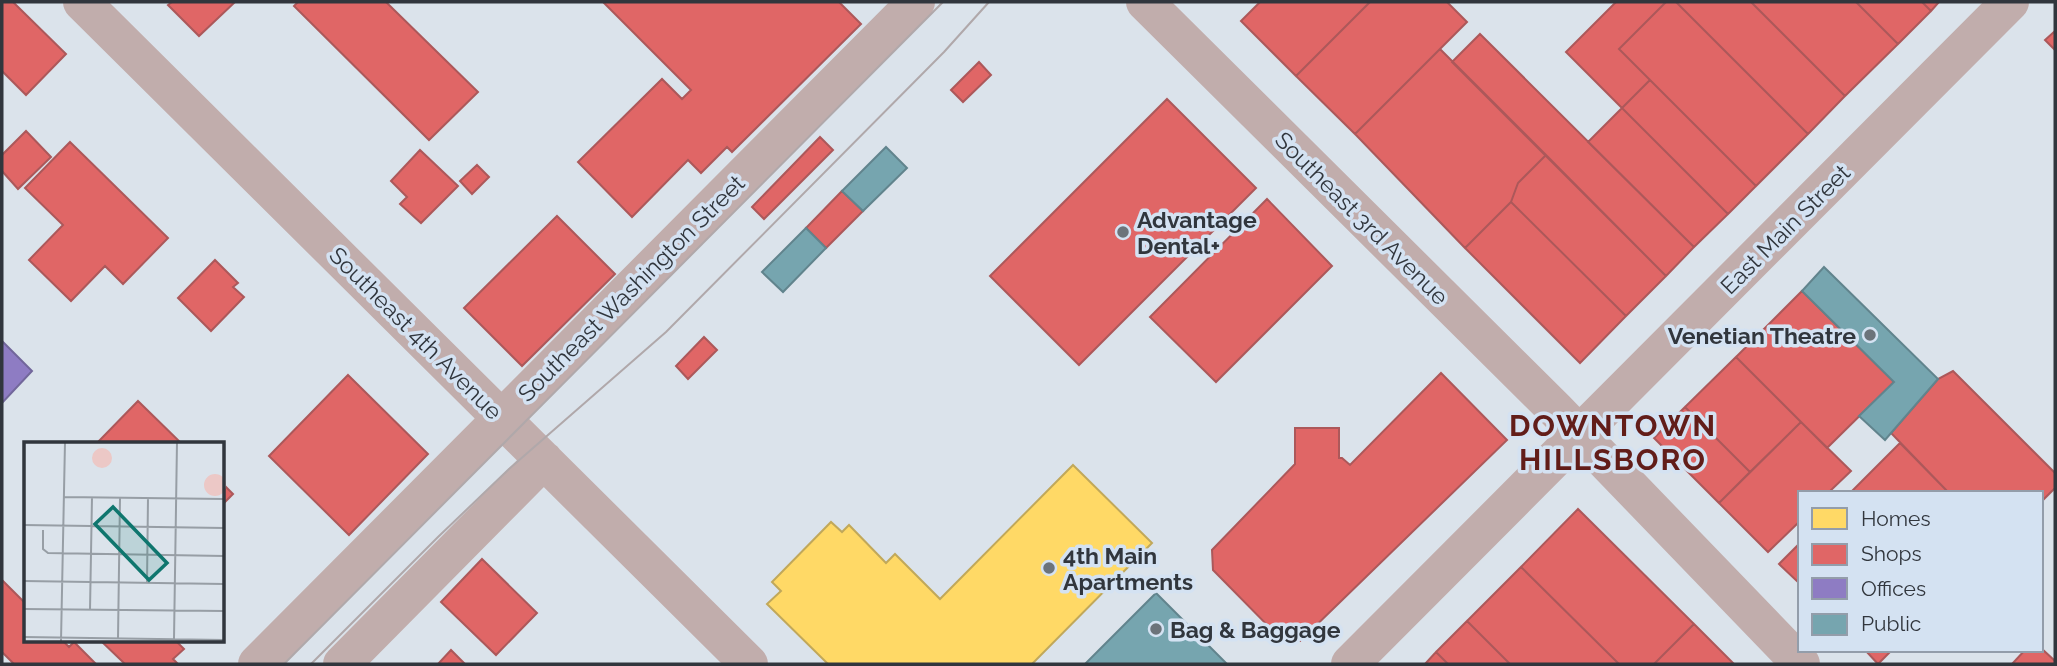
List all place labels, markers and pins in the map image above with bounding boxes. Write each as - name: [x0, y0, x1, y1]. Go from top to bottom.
- place label: Advantage Dental+: [1137, 206, 1257, 259]
- marker: Advantage Dental+: [1115, 224, 1131, 240]
- place label: Venetian Theatre: [1668, 322, 1856, 349]
- marker: Venetian Theatre: [1862, 327, 1878, 343]
- place label: 4th Main Apartments: [1063, 542, 1193, 595]
- marker: 4th Main Apartments: [1041, 560, 1057, 576]
- place label: Bag & Baggage: [1170, 616, 1341, 643]
- marker: Bag & Baggage: [1148, 621, 1164, 637]

